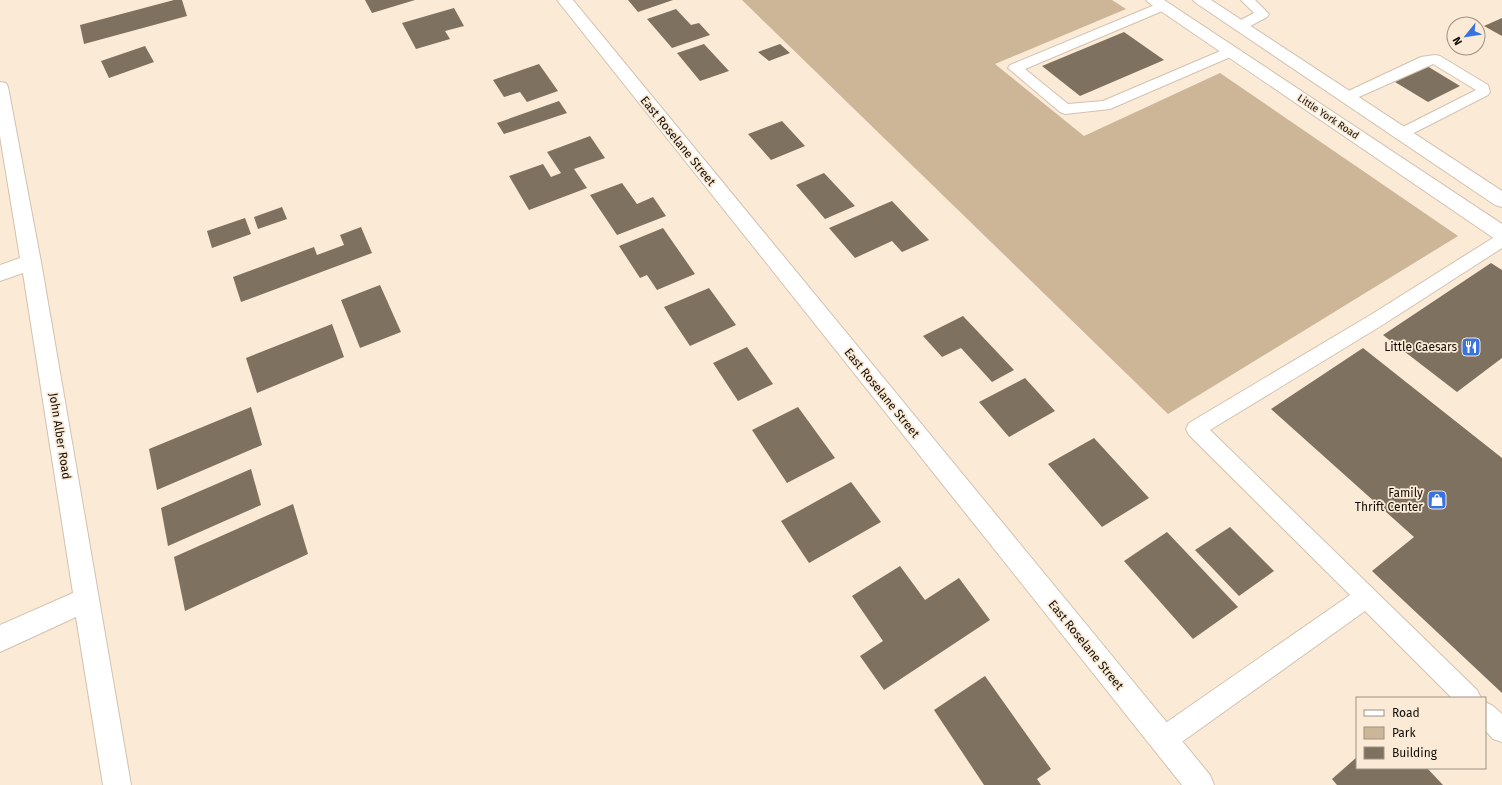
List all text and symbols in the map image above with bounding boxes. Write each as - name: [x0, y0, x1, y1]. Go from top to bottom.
- north arrow: [1446, 16, 1486, 56]
- text: N: [1450, 34, 1465, 47]
- street label: Little York Road: [1295, 92, 1361, 142]
- street label: East Roselane Street: [638, 93, 719, 189]
- restaurant icon: Little Caesars: [1460, 336, 1482, 358]
- place label: Little Caesars: [1384, 340, 1457, 354]
- street label: East Roselane Street: [842, 345, 923, 441]
- street label: John Alber Road: [46, 392, 74, 480]
- place label: Family Thrift Center: [1355, 486, 1423, 514]
- shop icon: Family Thrift Center: [1426, 489, 1448, 511]
- street label: East Roselane Street: [1046, 597, 1127, 693]
- legend: [1356, 697, 1486, 769]
- text: Road: [1392, 706, 1420, 720]
- text: Park: [1392, 726, 1416, 740]
- text: Building: [1392, 746, 1438, 760]

